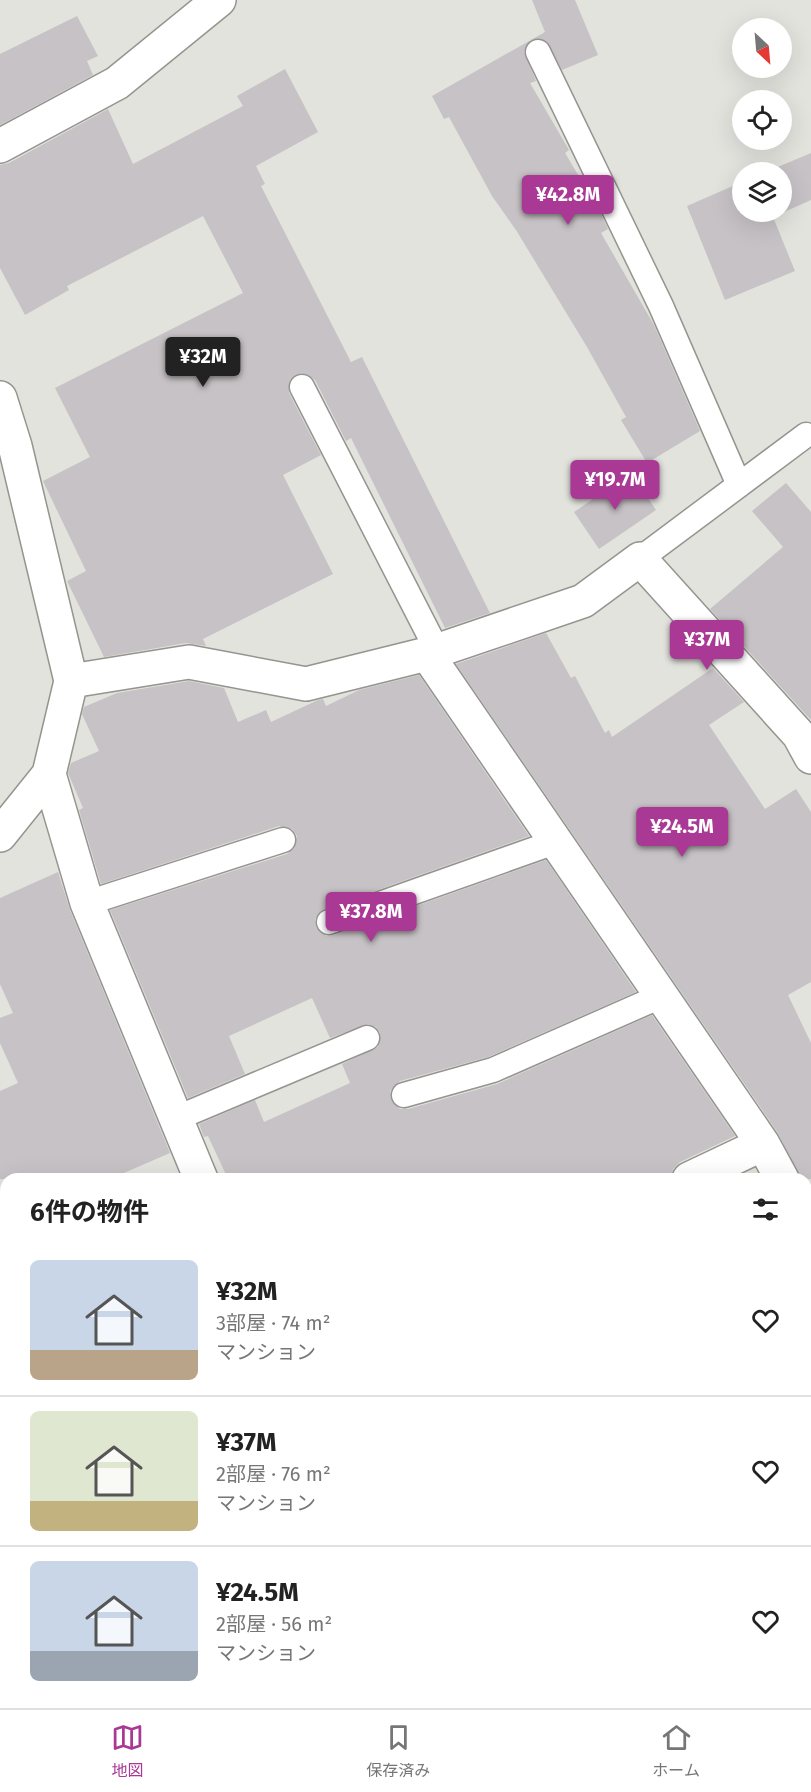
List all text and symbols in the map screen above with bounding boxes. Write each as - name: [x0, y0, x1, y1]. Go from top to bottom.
- north arrow: [732, 18, 792, 78]
- map controls: [732, 18, 792, 222]
- button: locate: [732, 90, 792, 150]
- button: layers: [732, 162, 792, 222]
- pin: ¥42.8M: [519, 175, 617, 226]
- text: ¥42.8M: [536, 182, 600, 206]
- pin: ¥32M: [167, 337, 239, 388]
- text: ¥32M: [179, 344, 227, 368]
- pin: ¥19.7M: [566, 460, 664, 511]
- text: ¥19.7M: [584, 467, 646, 491]
- pin: ¥37M: [671, 620, 743, 671]
- text: ¥37M: [684, 627, 730, 651]
- pin: ¥24.5M: [633, 807, 731, 858]
- text: ¥24.5M: [650, 814, 714, 838]
- pin: ¥37.8M: [322, 892, 420, 943]
- text: ¥37.8M: [340, 899, 402, 923]
- icon: filters: [749, 1193, 782, 1226]
- text: 6件の物件: [30, 1197, 149, 1228]
- text: ¥32M: [216, 1276, 278, 1307]
- icon: home: [78, 1284, 150, 1356]
- icon: heart: [749, 1304, 782, 1337]
- text: 3部屋 · 74 m²: [216, 1311, 330, 1335]
- text: マンション: [216, 1340, 316, 1364]
- text: ¥37M: [216, 1427, 276, 1458]
- icon: home: [78, 1435, 150, 1507]
- icon: heart: [749, 1455, 782, 1488]
- text: 2部屋 · 76 m²: [216, 1462, 331, 1486]
- text: マンション: [216, 1491, 316, 1515]
- text: ¥24.5M: [216, 1577, 299, 1608]
- icon: home: [78, 1585, 150, 1657]
- icon: heart: [749, 1605, 782, 1638]
- text: 2部屋 · 56 m²: [216, 1612, 332, 1636]
- text: マンション: [216, 1641, 316, 1665]
- tab: 地図: [111, 1721, 144, 1781]
- tab: 保存済み: [366, 1721, 430, 1781]
- tab: ホーム: [652, 1721, 700, 1781]

